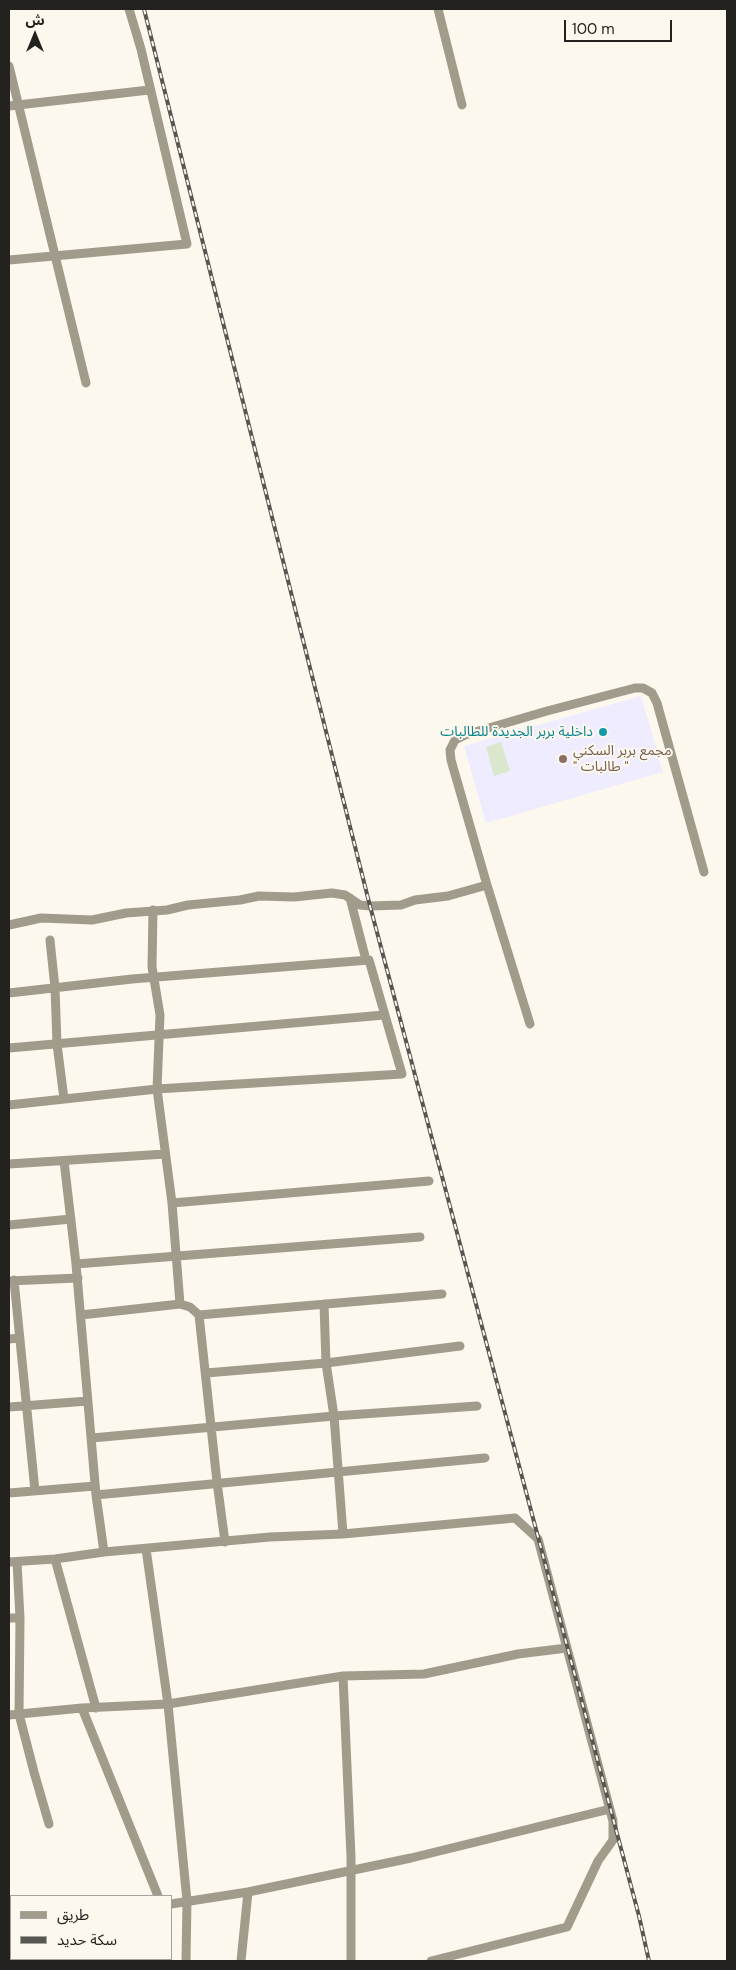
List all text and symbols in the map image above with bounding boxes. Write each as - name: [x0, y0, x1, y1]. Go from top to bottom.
- north arrow: [10, 10, 60, 60]
- scale bar: [566, 10, 674, 42]
- text: ش: [25, 11, 45, 29]
- text: 100 m: [572, 19, 615, 39]
- place label: داخلية بربر الجديدة للطالبات: [440, 724, 593, 740]
- marker: داخلية بربر الجديدة للطالبات: [597, 726, 609, 738]
- place label: مجمع بربر السكني " طالبات ": [573, 743, 672, 776]
- marker: مجمع بربر السكني " طالبات ": [557, 753, 569, 765]
- legend: [10, 1895, 172, 1960]
- text: طريق: [57, 1905, 89, 1925]
- text: سكة حديد: [57, 1930, 117, 1950]

